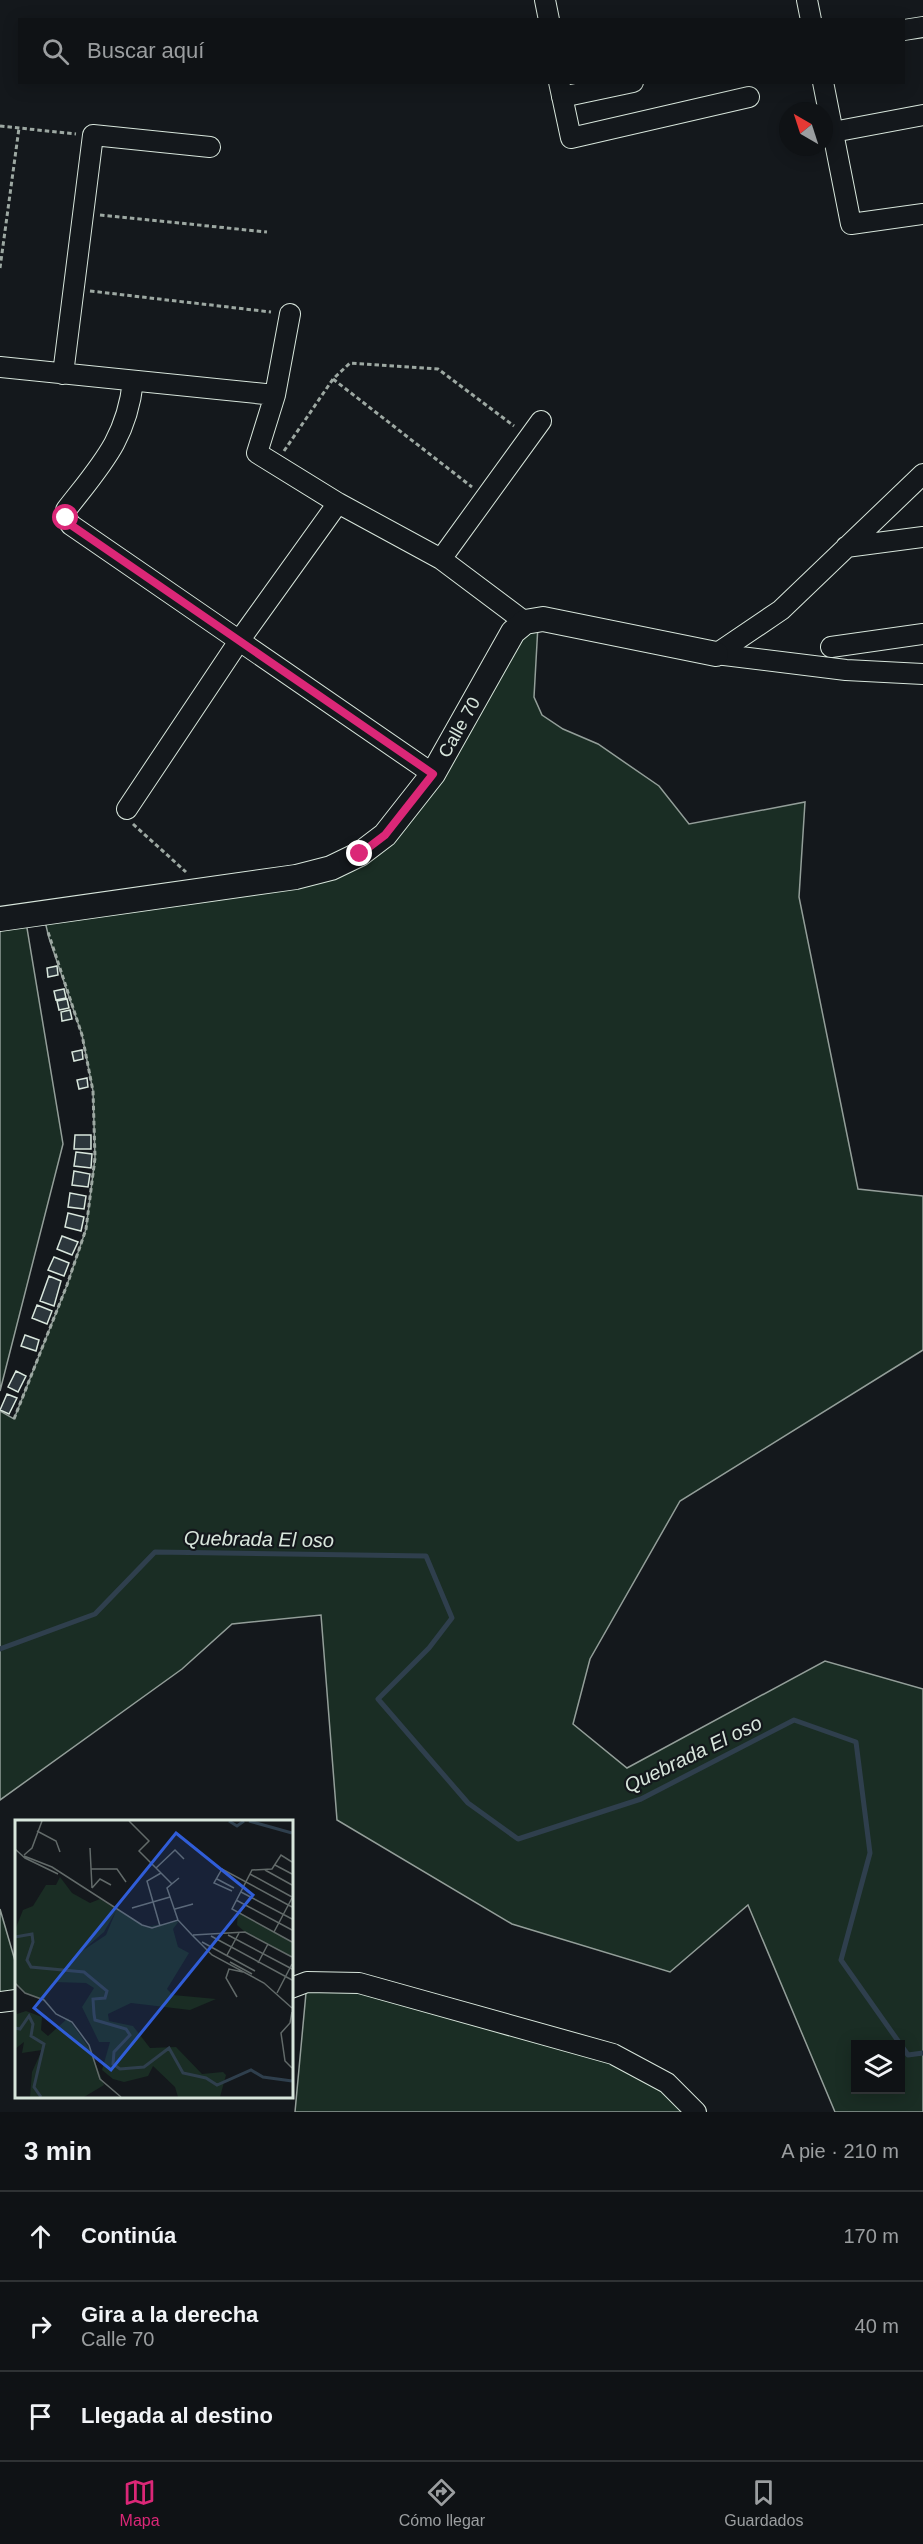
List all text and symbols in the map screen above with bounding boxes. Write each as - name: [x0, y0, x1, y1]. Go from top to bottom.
- search box: [18, 18, 905, 84]
- icon: search: [39, 35, 72, 68]
- text: Buscar aquí: [87, 38, 204, 63]
- north arrow: [779, 102, 833, 156]
- route start: [52, 504, 78, 530]
- street label: Calle 70: [434, 694, 484, 761]
- route end: [346, 840, 372, 866]
- water label: Quebrada El oso: [184, 1527, 334, 1551]
- water label: Quebrada El oso: [621, 1711, 765, 1797]
- inset map: [15, 1820, 292, 2097]
- map controls: [851, 2040, 905, 2094]
- button: layers: [851, 2040, 905, 2094]
- text: 3 min: [24, 2136, 92, 2166]
- text: A pie · 210 m: [781, 2140, 899, 2162]
- icon: ahead: [24, 2220, 57, 2253]
- text: Continúa: [81, 2223, 176, 2248]
- text: 170 m: [843, 2225, 899, 2247]
- text: Gira a la derecha: [81, 2302, 258, 2327]
- icon: right: [24, 2310, 57, 2343]
- text: 40 m: [855, 2315, 899, 2337]
- text: Calle 70: [81, 2328, 154, 2350]
- icon: arrive: [24, 2400, 57, 2433]
- text: Llegada al destino: [81, 2403, 273, 2428]
- tab: Mapa: [120, 2476, 160, 2530]
- tab: Cómo llegar: [399, 2476, 485, 2530]
- tab: Guardados: [724, 2476, 803, 2530]

